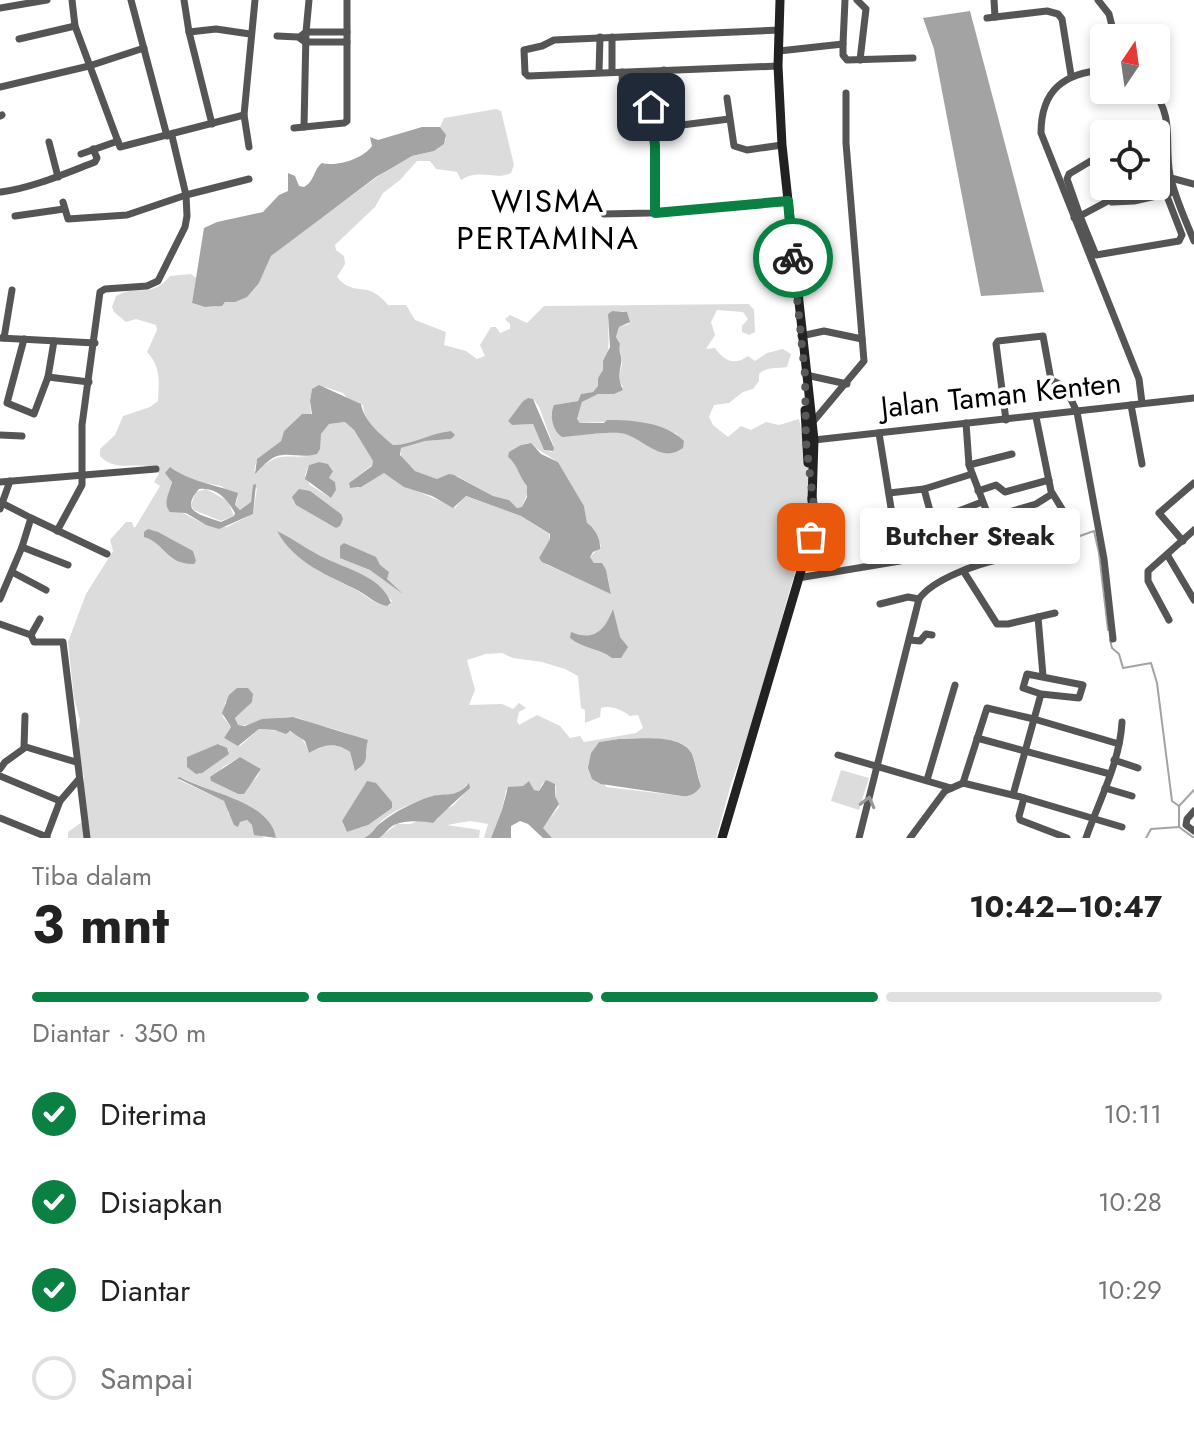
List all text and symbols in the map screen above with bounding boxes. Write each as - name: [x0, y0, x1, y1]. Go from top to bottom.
- north arrow: [1090, 24, 1170, 104]
- map controls: [1090, 24, 1170, 200]
- pin: [617, 73, 685, 141]
- icon: home: [629, 85, 673, 129]
- button: locate: [1090, 120, 1170, 200]
- district label: WISMA PERTAMINA: [456, 178, 640, 261]
- courier: [753, 218, 833, 298]
- icon: bike: [771, 236, 815, 280]
- street label: Jalan Taman Kenten: [875, 361, 1123, 429]
- pin: [777, 503, 845, 571]
- callout: Butcher Steak: [859, 509, 1079, 565]
- icon: bag: [789, 515, 833, 559]
- text: Butcher Steak: [885, 517, 1055, 555]
- one-way arrow: [858, 796, 875, 810]
- text: Tiba dalam: [32, 857, 152, 895]
- text: 10:42–10:47: [969, 885, 1162, 928]
- text: 3 mnt: [32, 887, 169, 963]
- text: Diantar · 350 m: [32, 1014, 206, 1052]
- icon: check: [32, 1092, 76, 1136]
- text: Diterima: [100, 1093, 207, 1136]
- text: 10:11: [1103, 1095, 1162, 1133]
- icon: check: [32, 1180, 76, 1224]
- text: Disiapkan: [100, 1181, 223, 1224]
- text: 10:28: [1098, 1183, 1162, 1221]
- icon: check: [32, 1268, 76, 1312]
- text: Diantar: [100, 1269, 190, 1312]
- text: 10:29: [1097, 1271, 1162, 1309]
- text: Sampai: [100, 1357, 194, 1400]

